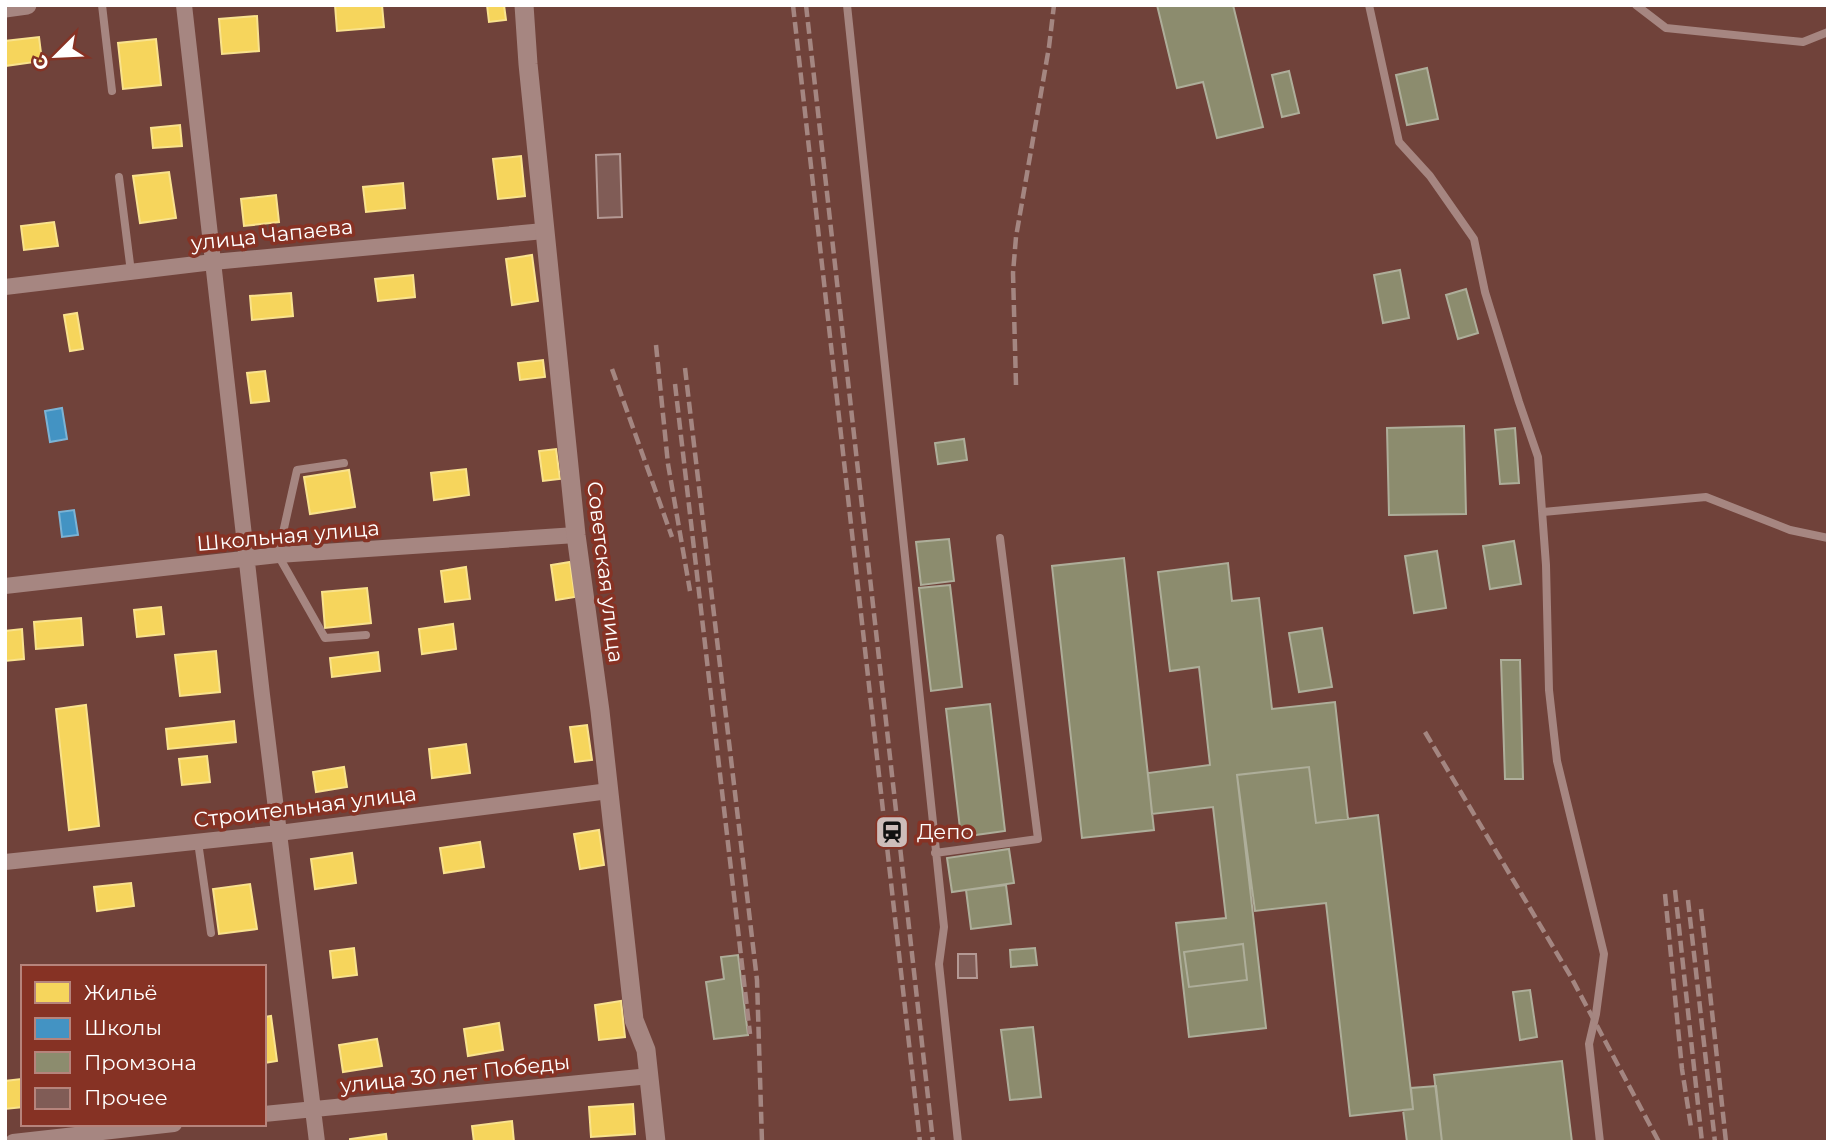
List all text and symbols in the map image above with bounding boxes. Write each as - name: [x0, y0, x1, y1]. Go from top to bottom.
- north arrow: [21, 21, 91, 91]
- text: С: [28, 52, 54, 74]
- street label: улица Чапаева: [189, 214, 354, 256]
- street label: Советская улица: [582, 480, 629, 664]
- street label: Школьная улица: [196, 515, 380, 556]
- street label: Строительная улица: [192, 780, 418, 833]
- station icon: Депо: [873, 813, 911, 851]
- place label: Депо: [917, 819, 974, 844]
- legend: [21, 965, 266, 1126]
- text: Жильё: [84, 980, 158, 1005]
- text: Школы: [84, 1015, 162, 1040]
- street label: улица 30 лет Победы: [338, 1049, 571, 1098]
- text: Промзона: [84, 1050, 197, 1075]
- text: Прочее: [84, 1085, 168, 1110]

